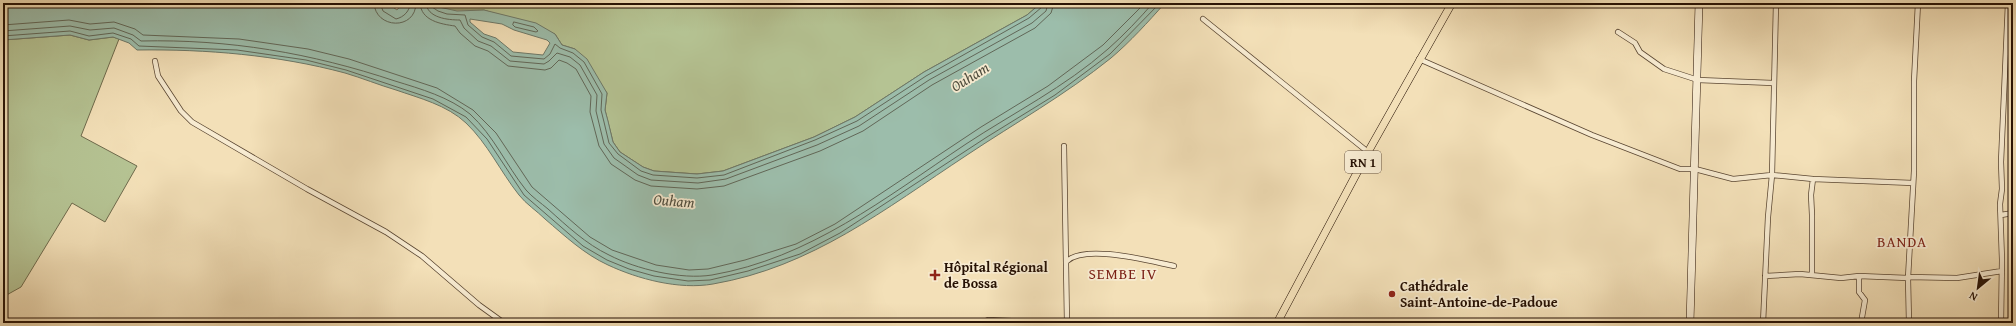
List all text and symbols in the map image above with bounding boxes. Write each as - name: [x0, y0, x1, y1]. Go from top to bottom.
- water label: Ouham: [947, 57, 993, 96]
- road number: RN 1: [1345, 151, 1381, 173]
- water label: Ouham: [652, 188, 696, 213]
- district label: BANDA: [1877, 231, 1927, 252]
- place label: Hôpital Régional de Bossa: [944, 257, 1049, 293]
- district label: SEMBE IV: [1088, 263, 1158, 284]
- north arrow: [1958, 268, 1998, 308]
- marker: Hôpital Régional de Bossa: [929, 269, 941, 281]
- place label: Cathédrale Saint-Antoine-de-Padoue: [1400, 276, 1558, 312]
- text: N: [1965, 288, 1980, 306]
- marker: Cathédrale Saint-Antoine-de-Padoue: [1387, 289, 1397, 299]

